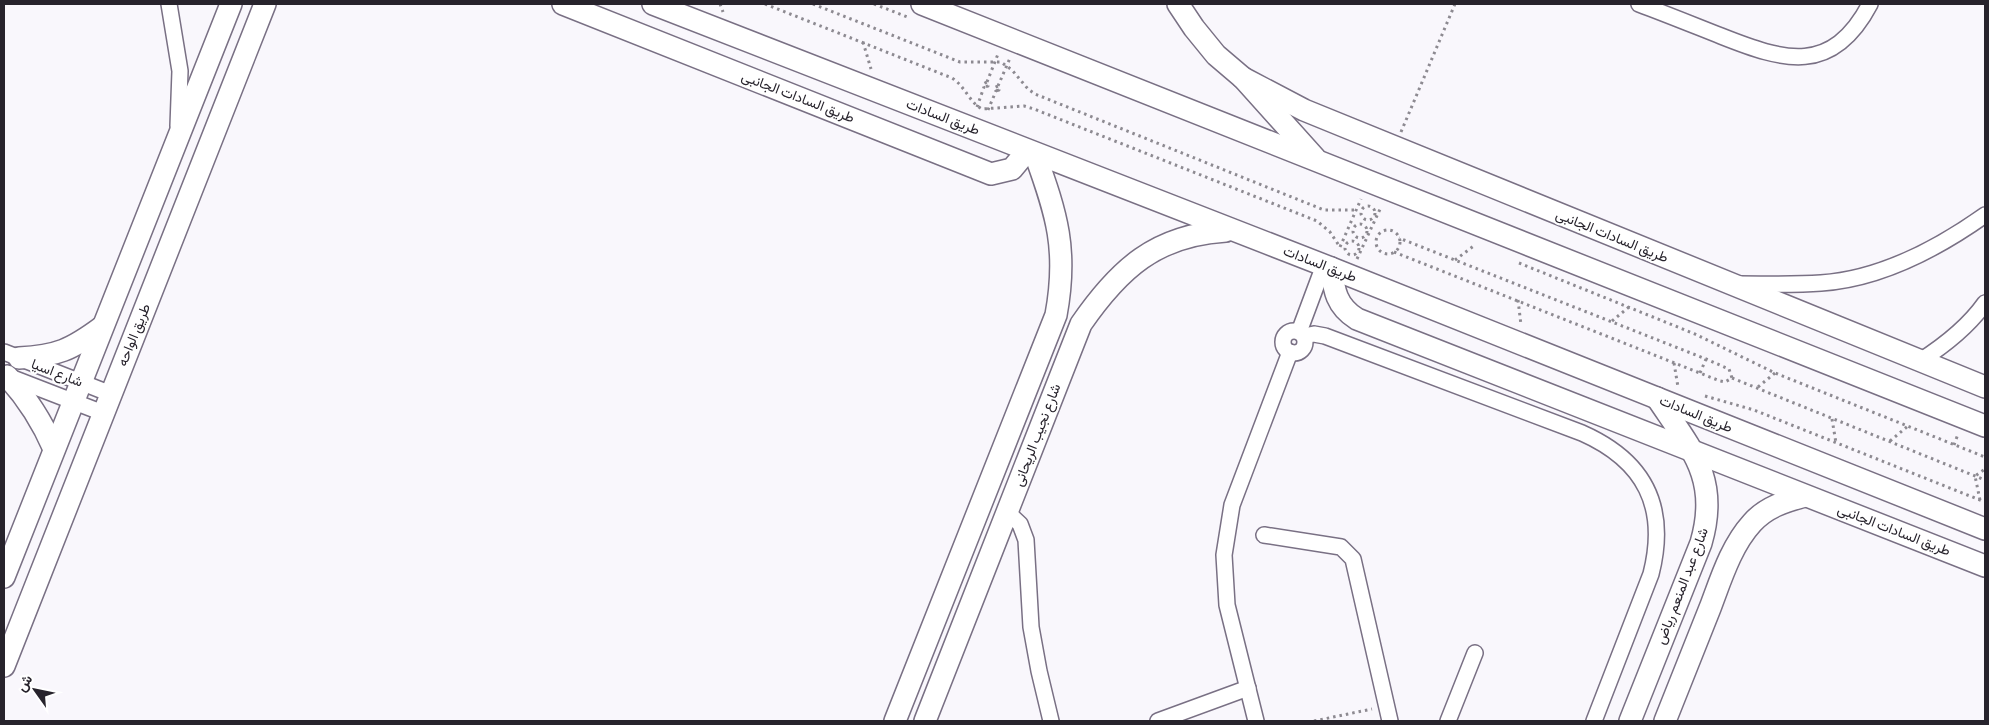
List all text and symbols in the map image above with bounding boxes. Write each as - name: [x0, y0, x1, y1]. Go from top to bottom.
- street label: طريق السادات الجانبى: [739, 68, 857, 126]
- street label: طريق السادات: [904, 95, 982, 139]
- street label: طريق السادات الجانبى: [1553, 206, 1671, 266]
- street label: طريق السادات: [1281, 242, 1359, 286]
- street label: طريق الواحه: [114, 301, 154, 369]
- street label: شارع اسيا: [28, 355, 85, 392]
- street label: شارع نجيب الريحانى: [1010, 381, 1066, 490]
- street label: طريق السادات: [1657, 392, 1735, 436]
- street label: طريق السادات الجانبى: [1835, 501, 1953, 559]
- street label: شارع عبد المنعم رياض: [1652, 525, 1714, 647]
- north arrow: [10, 665, 60, 715]
- text: ش: [13, 671, 36, 695]

